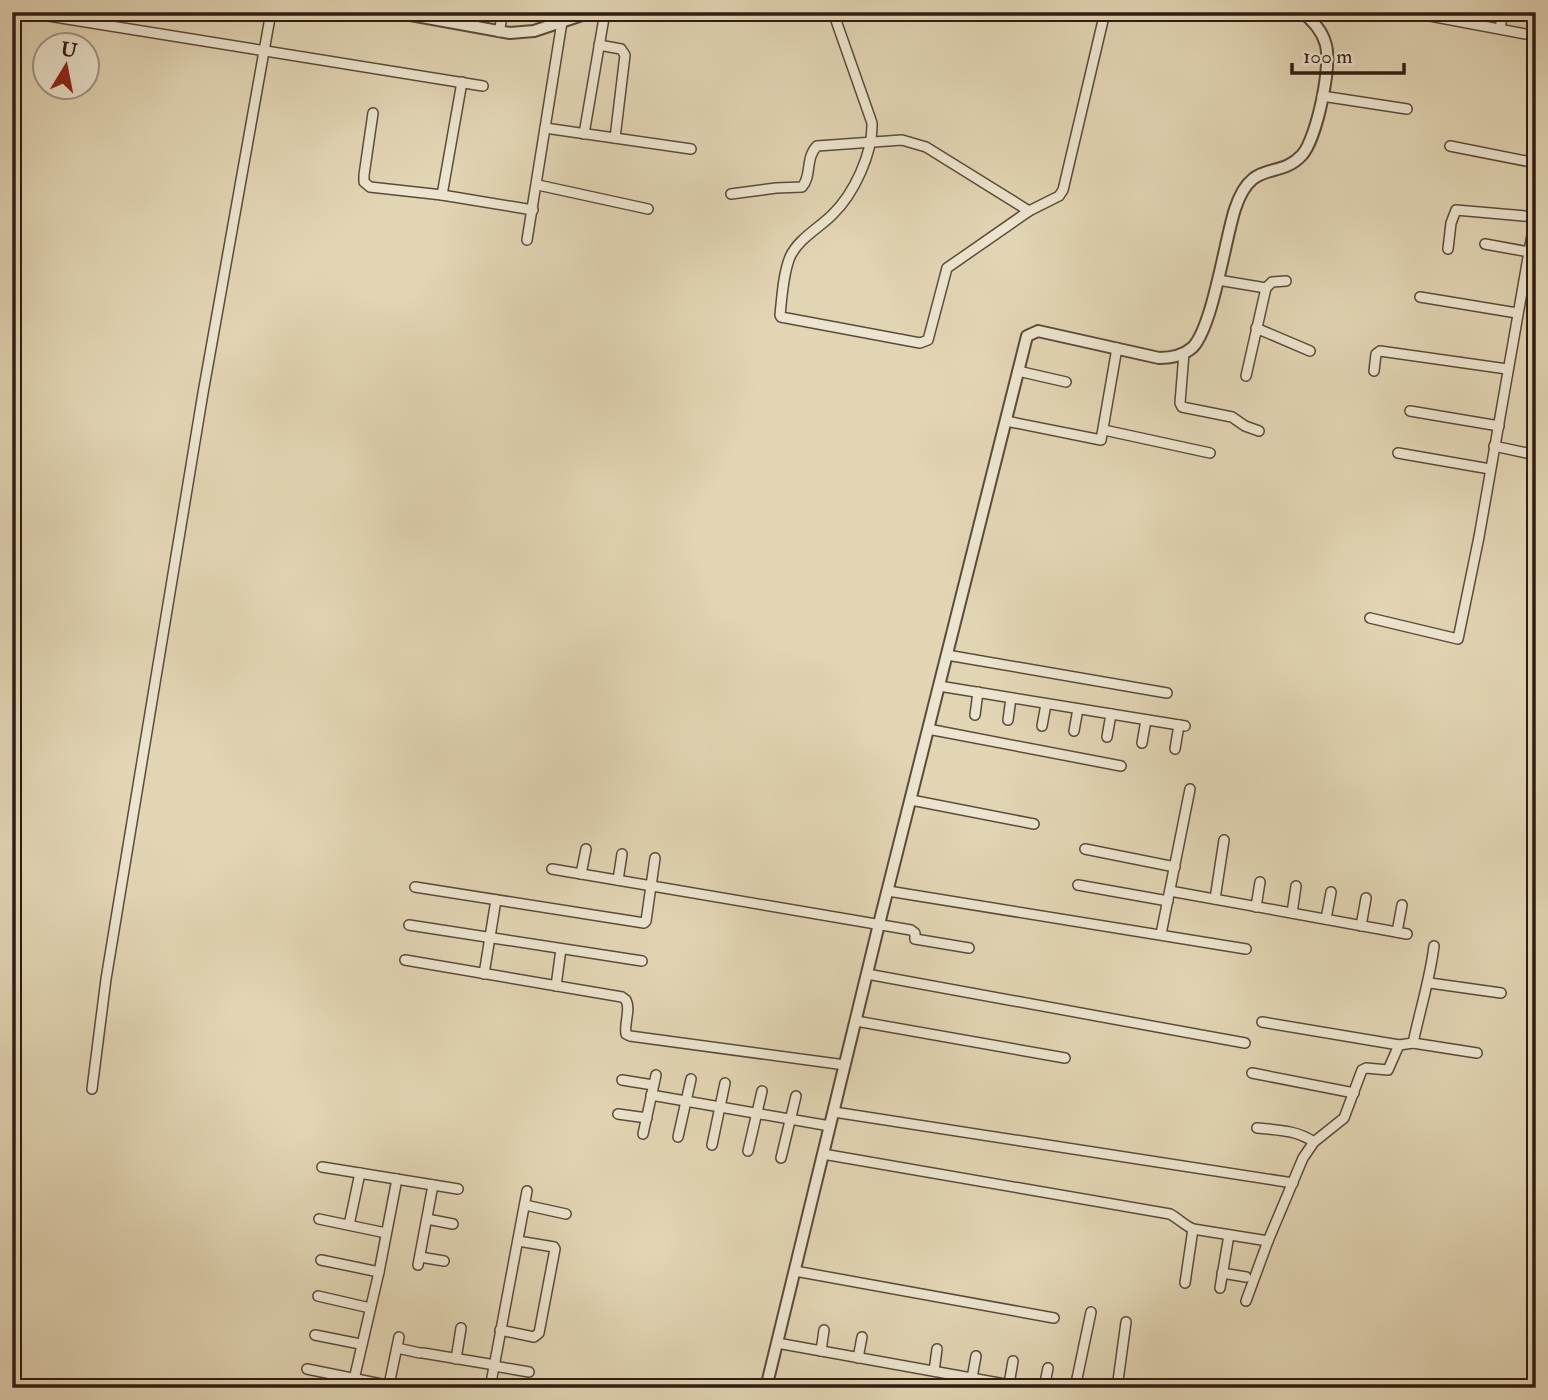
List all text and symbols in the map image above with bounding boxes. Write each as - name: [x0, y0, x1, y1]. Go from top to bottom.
- north arrow: [32, 32, 102, 102]
- scale bar: [1292, 32, 1404, 76]
- text: U: [59, 37, 79, 63]
- text: 100 m: [1303, 43, 1353, 70]

